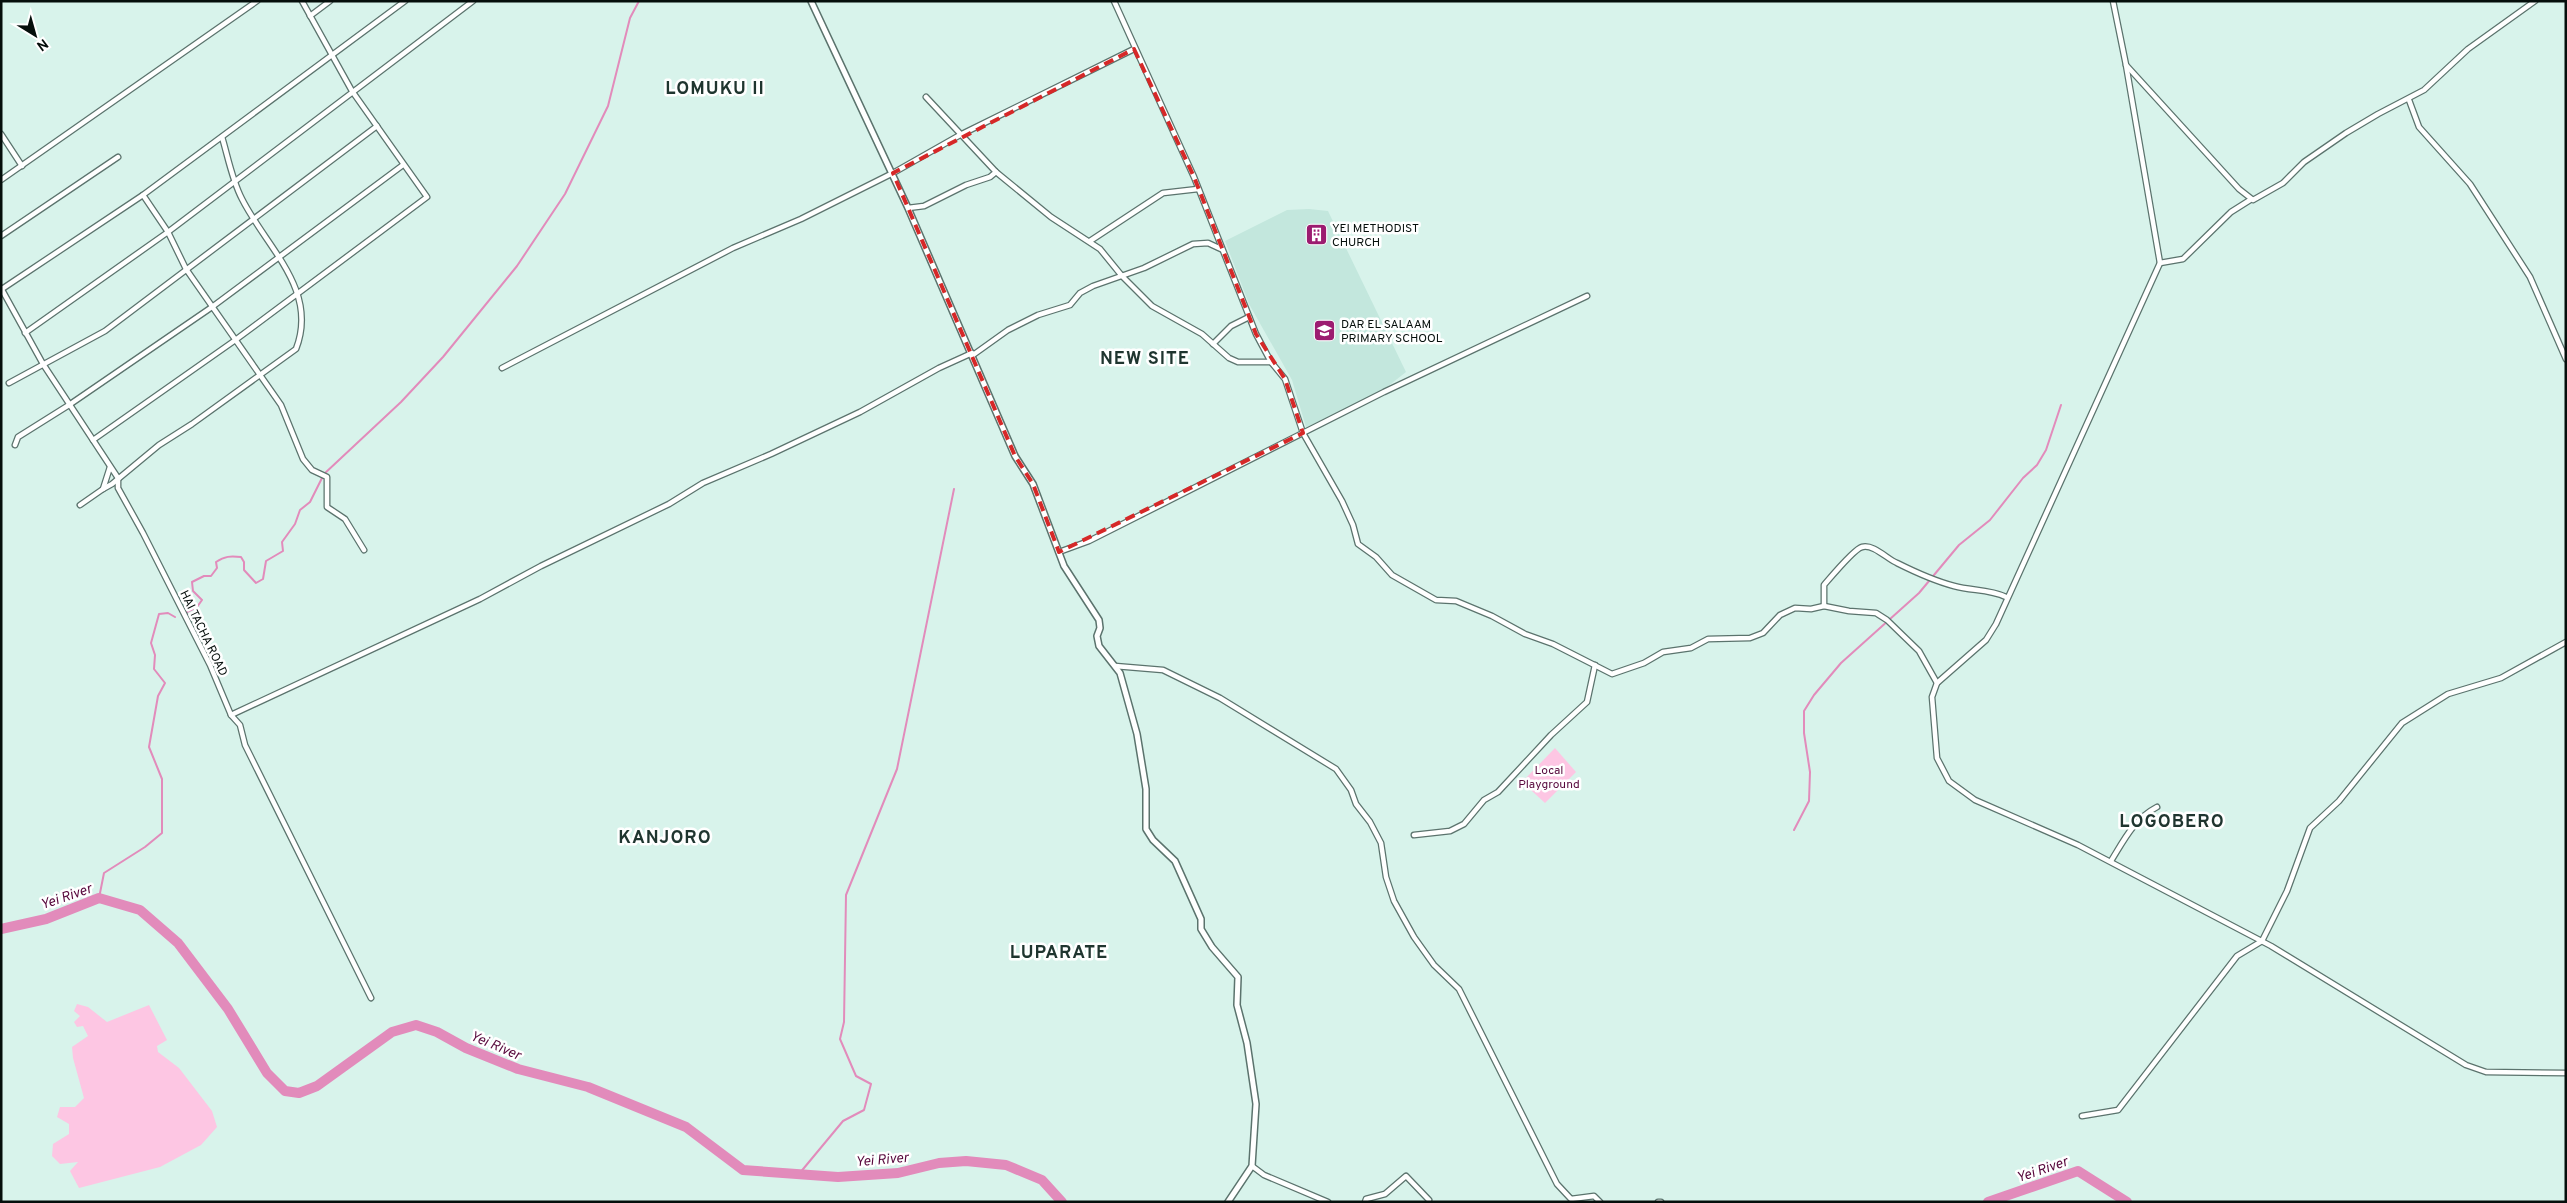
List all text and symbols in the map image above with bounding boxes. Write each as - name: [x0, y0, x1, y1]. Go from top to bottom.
- north arrow: [10, 10, 60, 60]
- text: N: [33, 34, 51, 54]
- district label: LOMUKU II: [665, 78, 765, 101]
- place label: YEI METHODIST CHURCH: [1332, 221, 1419, 251]
- building icon: YEI METHODIST CHURCH: [1304, 223, 1328, 247]
- place label: DAR EL SALAAM PRIMARY SCHOOL: [1341, 317, 1443, 347]
- school or university icon: DAR EL SALAAM PRIMARY SCHOOL: [1313, 319, 1337, 343]
- district label: NEW SITE: [1100, 348, 1190, 371]
- street label: HAI TACHA ROAD: [175, 588, 231, 679]
- park label: Local Playground: [1518, 763, 1580, 793]
- district label: LOGOBERO: [2119, 811, 2225, 834]
- district label: KANJORO: [618, 827, 712, 850]
- water label: Yei River: [39, 880, 96, 914]
- district label: LUPARATE: [1010, 942, 1108, 965]
- water label: Yei River: [468, 1028, 525, 1065]
- water label: Yei River: [855, 1150, 911, 1171]
- water label: Yei River: [2015, 1153, 2072, 1187]

